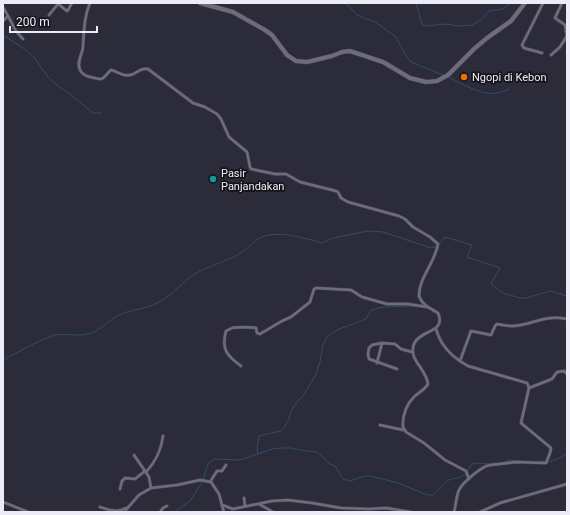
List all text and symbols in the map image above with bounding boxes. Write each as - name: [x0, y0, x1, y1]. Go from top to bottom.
- scale bar: [10, 8, 97, 34]
- text: 200 m: [16, 15, 50, 29]
- place label: Ngopi di Kebon: [472, 71, 547, 84]
- marker: Ngopi di Kebon: [459, 72, 469, 82]
- place label: Pasir Panjandakan: [221, 167, 284, 193]
- marker: Pasir Panjandakan: [208, 174, 218, 184]

